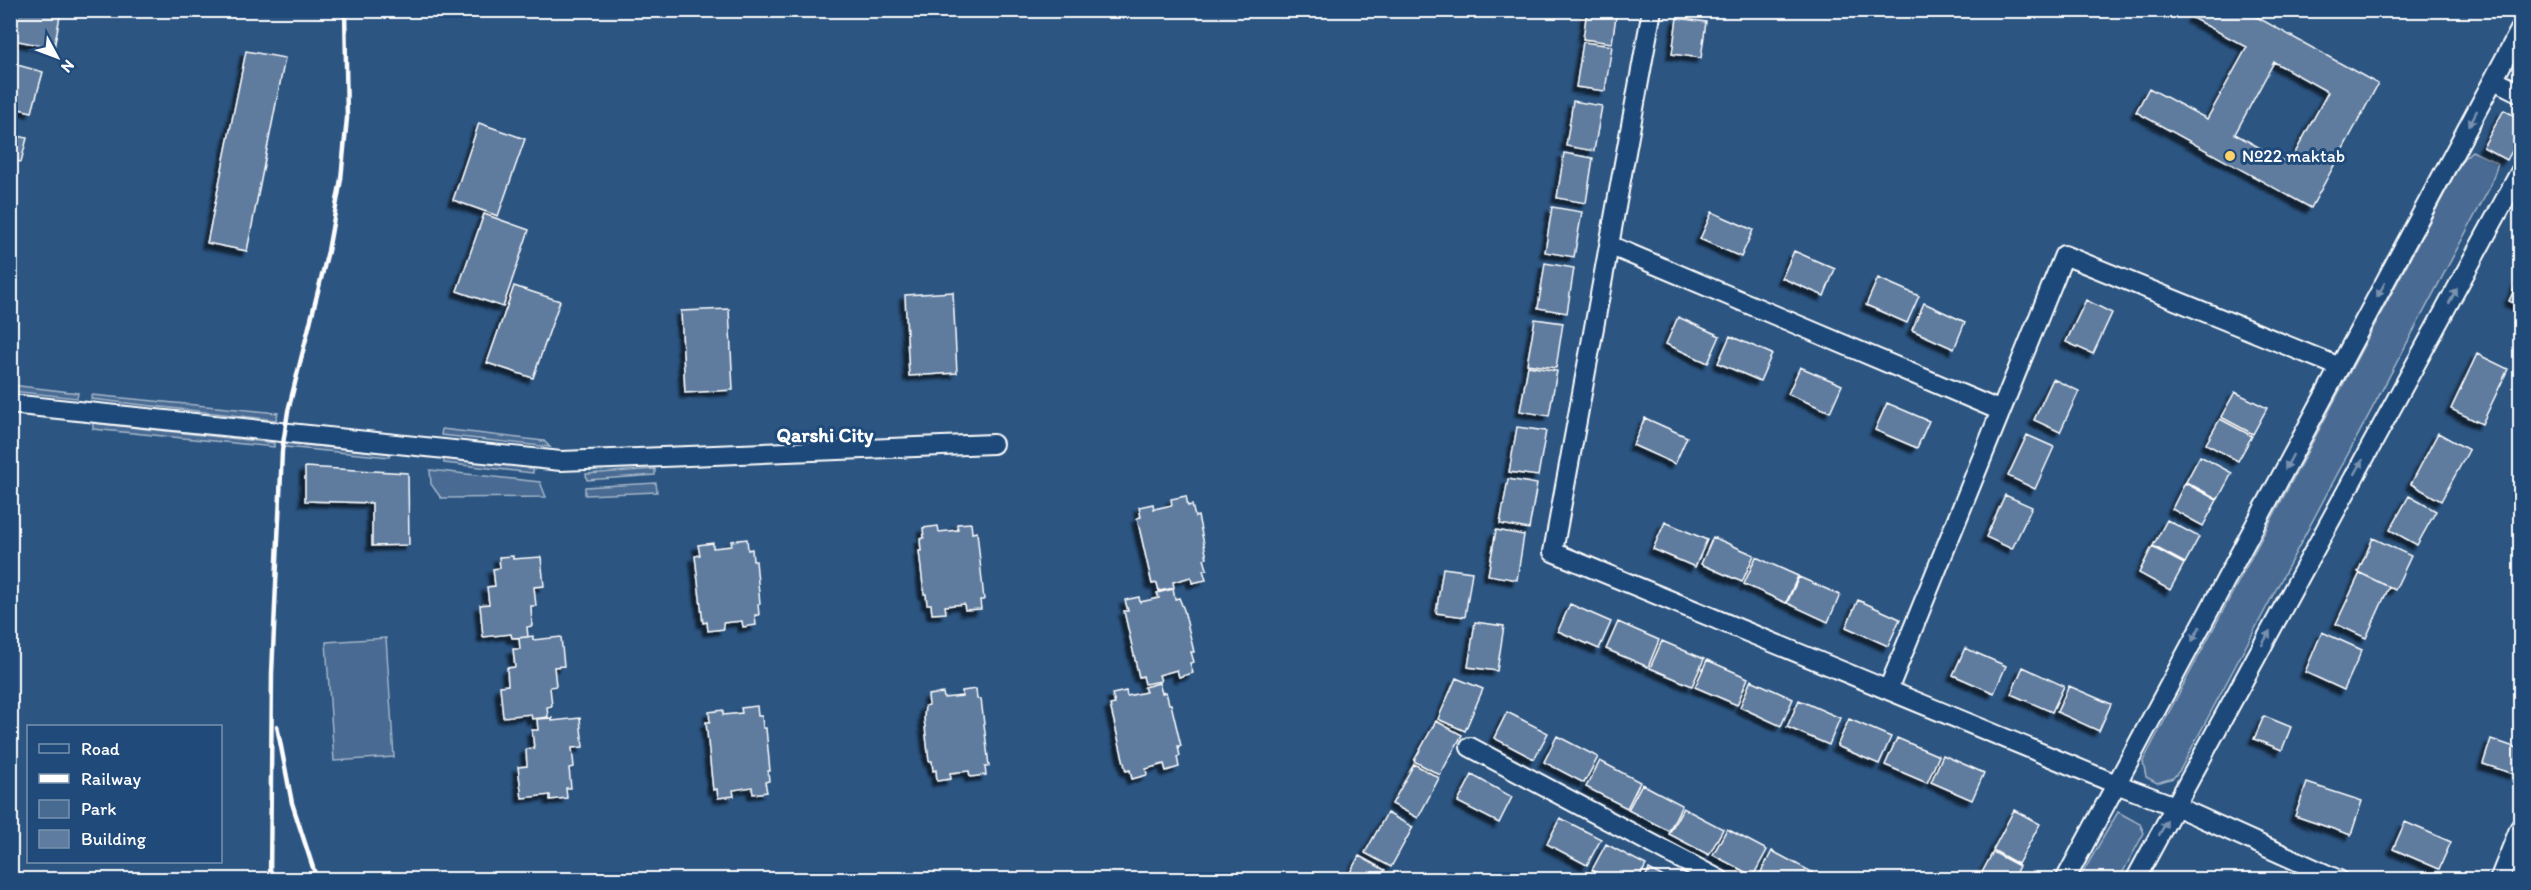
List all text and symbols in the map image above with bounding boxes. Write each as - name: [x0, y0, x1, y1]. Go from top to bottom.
- north arrow: [27, 27, 87, 87]
- text: N: [57, 56, 79, 77]
- one-way arrow: [2468, 110, 2478, 127]
- place label: №22 maktab: [2242, 145, 2345, 167]
- marker: №22 maktab: [2223, 149, 2237, 163]
- one-way arrow: [2376, 282, 2386, 299]
- one-way arrow: [2448, 287, 2458, 304]
- district label: Qarshi City: [777, 423, 874, 448]
- one-way arrow: [2284, 453, 2294, 471]
- one-way arrow: [2354, 458, 2364, 475]
- one-way arrow: [2191, 625, 2201, 642]
- one-way arrow: [2261, 630, 2271, 647]
- legend: [27, 725, 222, 863]
- text: Road: [81, 738, 120, 760]
- text: Railway: [81, 768, 142, 790]
- text: Park: [81, 798, 116, 820]
- one-way arrow: [2158, 819, 2168, 836]
- text: Building: [81, 828, 147, 850]

